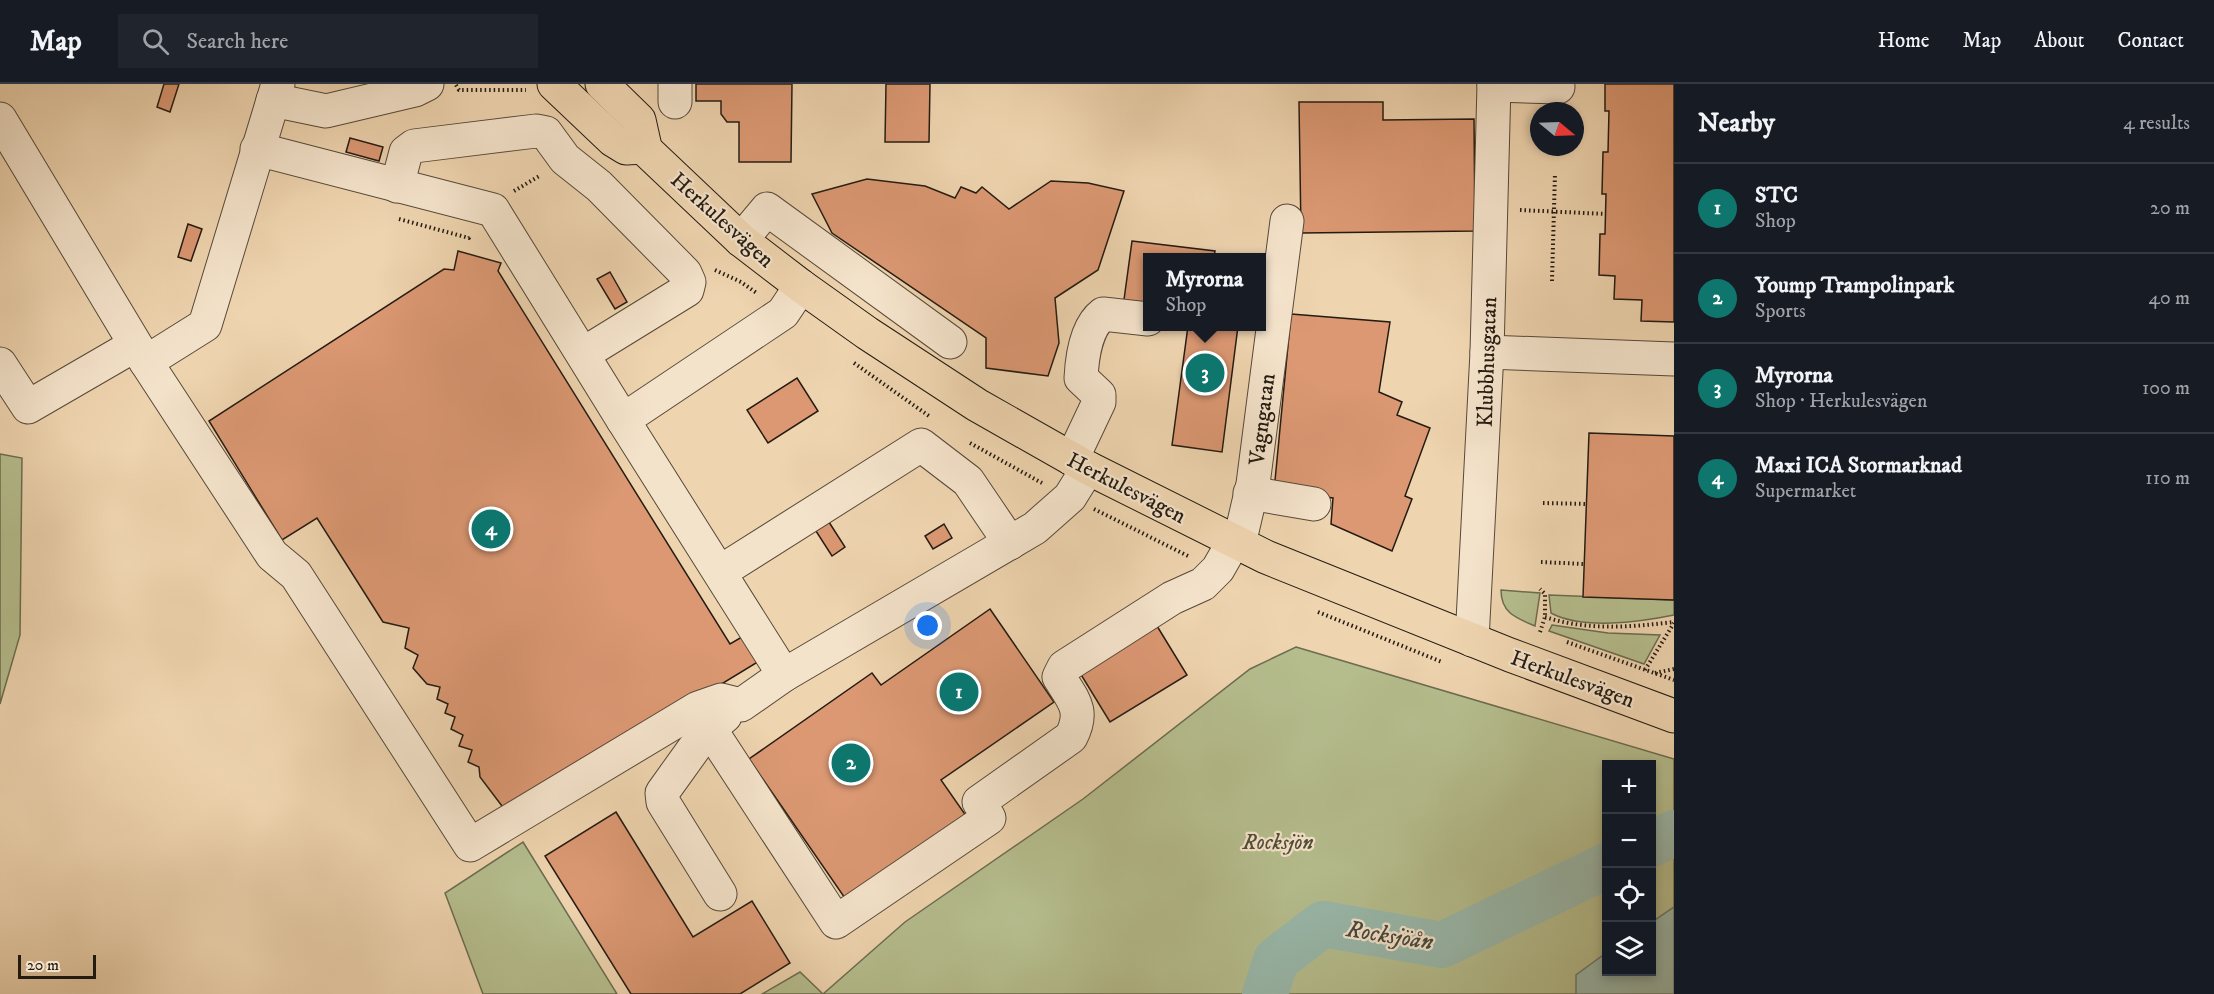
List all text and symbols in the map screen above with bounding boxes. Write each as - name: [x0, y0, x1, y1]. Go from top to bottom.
- search box: [118, 14, 538, 68]
- text: Map: [30, 24, 82, 59]
- icon: search: [139, 25, 172, 58]
- text: Search here: [187, 28, 288, 55]
- text: Home: [1878, 28, 1930, 54]
- text: Map: [1963, 28, 2001, 54]
- text: About: [2034, 28, 2085, 54]
- text: Contact: [2118, 28, 2184, 54]
- north arrow: [1530, 102, 1584, 156]
- text: Nearby: [1698, 107, 1775, 140]
- text: 4 results: [2123, 111, 2190, 136]
- street label: Herkulesvägen: [665, 167, 780, 274]
- text: STC: [1755, 182, 1798, 209]
- text: 1: [1714, 196, 1721, 221]
- text: 20 m: [2150, 196, 2190, 221]
- text: Shop: [1755, 209, 1796, 234]
- popup: [1143, 253, 1266, 331]
- text: Myrorna: [1166, 266, 1243, 293]
- text: Yoump Trampolinpark: [1755, 272, 1954, 299]
- text: 2: [1713, 286, 1722, 311]
- text: 40 m: [2148, 286, 2190, 311]
- text: Shop: [1166, 293, 1206, 318]
- street label: Klubbhusgatan: [1472, 296, 1503, 428]
- text: Sports: [1755, 299, 1806, 324]
- pin: 3: [1186, 350, 1224, 396]
- text: Myrorna: [1755, 362, 1833, 389]
- street label: Vagngatan: [1243, 371, 1282, 468]
- text: 3: [1714, 376, 1721, 401]
- text: 100 m: [2142, 376, 2190, 401]
- text: Shop · Herkulesvägen: [1755, 389, 1927, 414]
- street label: Herkulesvägen: [1062, 447, 1191, 530]
- text: Maxi ICA Stormarknad: [1755, 452, 1962, 479]
- text: 4: [1712, 466, 1723, 491]
- text: 110 m: [2145, 466, 2190, 491]
- text: Supermarket: [1755, 479, 1856, 504]
- pin: 4: [472, 506, 510, 552]
- your location: [913, 611, 942, 640]
- street label: Herkulesvägen: [1507, 644, 1639, 715]
- pin: 1: [940, 670, 978, 714]
- pin: 2: [832, 740, 870, 786]
- map controls: [1602, 760, 1656, 976]
- button: +: [1602, 760, 1656, 814]
- button: −: [1602, 814, 1656, 868]
- park label: Rocksjön: [1242, 829, 1313, 856]
- button: locate: [1602, 868, 1656, 922]
- water label: Rocksjöån: [1343, 914, 1436, 958]
- button: layers: [1602, 922, 1656, 976]
- scale bar: [18, 952, 96, 980]
- text: 20 m: [27, 955, 59, 975]

